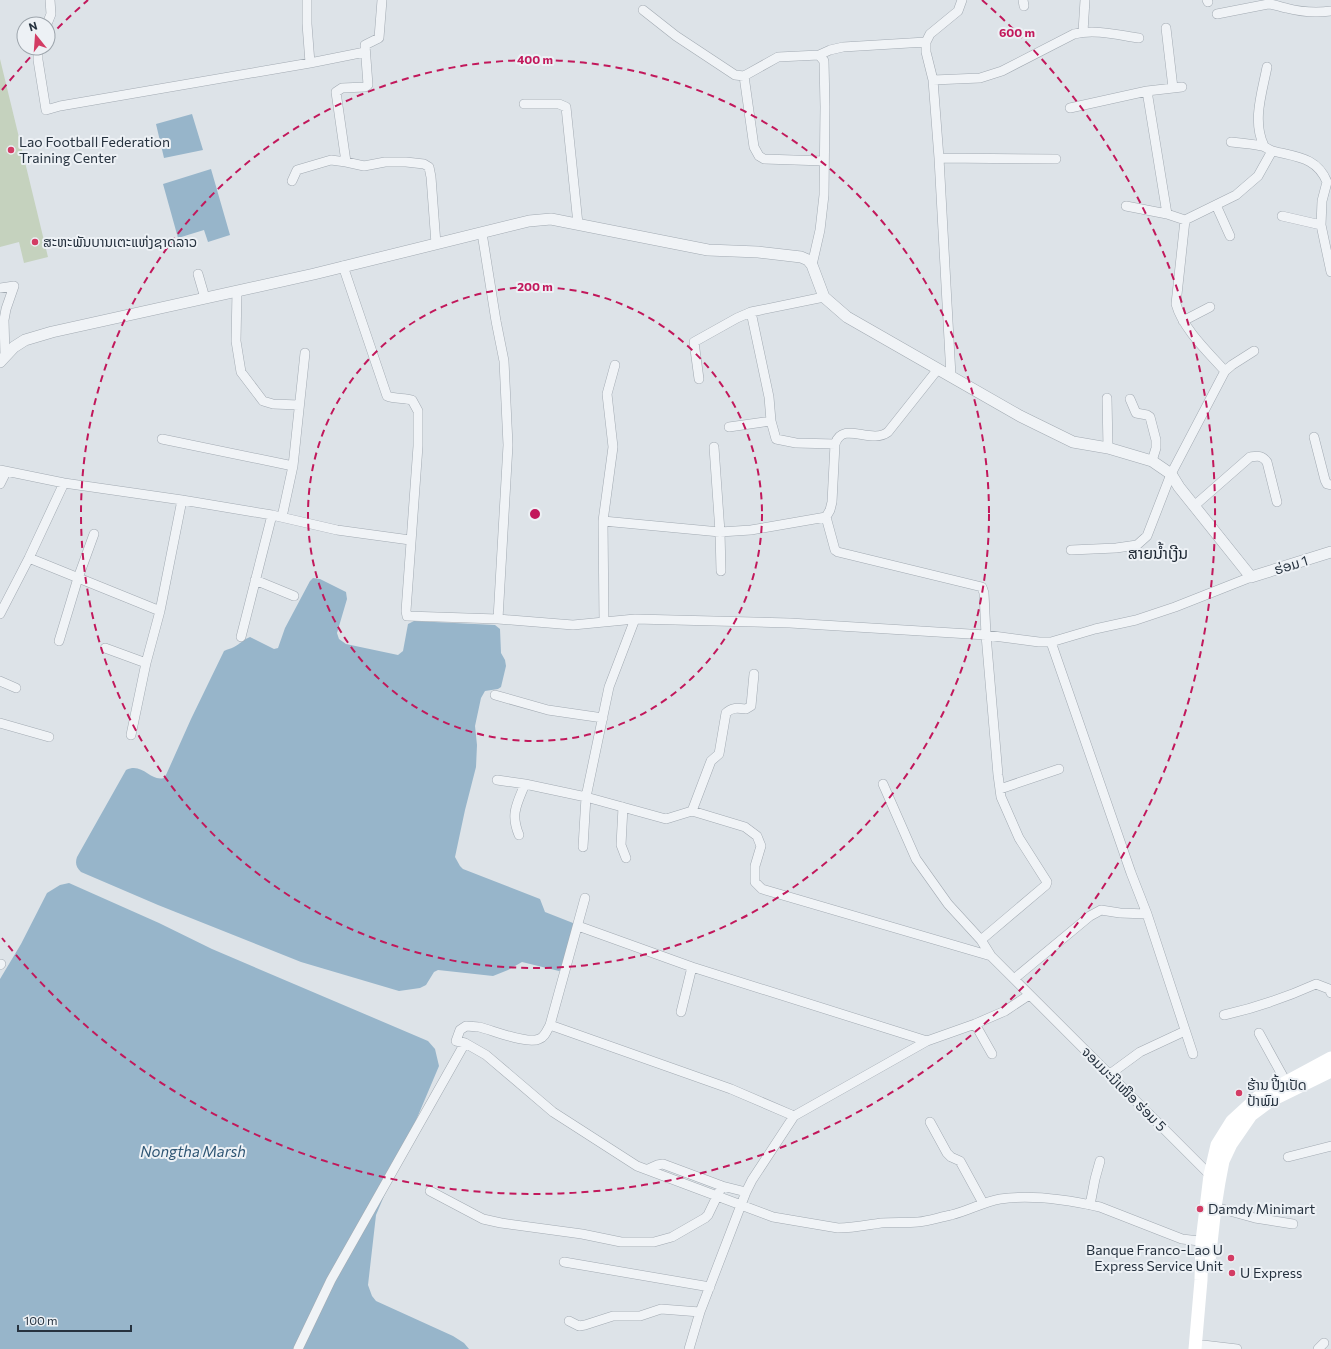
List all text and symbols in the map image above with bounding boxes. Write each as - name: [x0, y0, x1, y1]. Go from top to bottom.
- north arrow: [16, 16, 56, 56]
- text: N: [27, 19, 39, 33]
- text: 600 m: [999, 25, 1035, 39]
- text: 400 m: [517, 52, 553, 66]
- place label: Lao Football Federation Training Center: [19, 133, 170, 166]
- marker: Lao Football Federation Training Center: [6, 145, 16, 155]
- place label: ສະຫະພັນບານເຕະແຫ່ງຊາດລາວ: [43, 233, 197, 250]
- marker: ສະຫະພັນບານເຕະແຫ່ງຊາດລາວ: [30, 237, 40, 247]
- text: 200 m: [517, 279, 553, 293]
- centre of rings: [528, 507, 542, 521]
- district label: ສາຍນ້ຳເງີນ: [1128, 541, 1188, 562]
- street label: ຮ່ອມ 1: [1272, 551, 1310, 578]
- street label: ຈອມມະນີເໜືອ ຮ່ອມ 5: [1078, 1043, 1170, 1135]
- place label: ຮ້ານ ປີ້ງເປັດ ປ້າພົມ: [1247, 1074, 1307, 1109]
- marker: ຮ້ານ ປີ້ງເປັດ ປ້າພົມ: [1234, 1088, 1244, 1098]
- water label: Nongtha Marsh: [140, 1142, 246, 1160]
- place label: Damdy Minimart: [1208, 1200, 1316, 1217]
- marker: Damdy Minimart: [1195, 1204, 1205, 1214]
- place label: Banque Franco-Lao U Express Service Unit: [1086, 1241, 1223, 1274]
- marker: Banque Franco-Lao U Express Service Unit: [1226, 1253, 1236, 1263]
- place label: U Express: [1240, 1264, 1302, 1281]
- marker: U Express: [1227, 1268, 1237, 1278]
- scale bar: [18, 1307, 131, 1333]
- text: 100 m: [24, 1313, 58, 1327]

